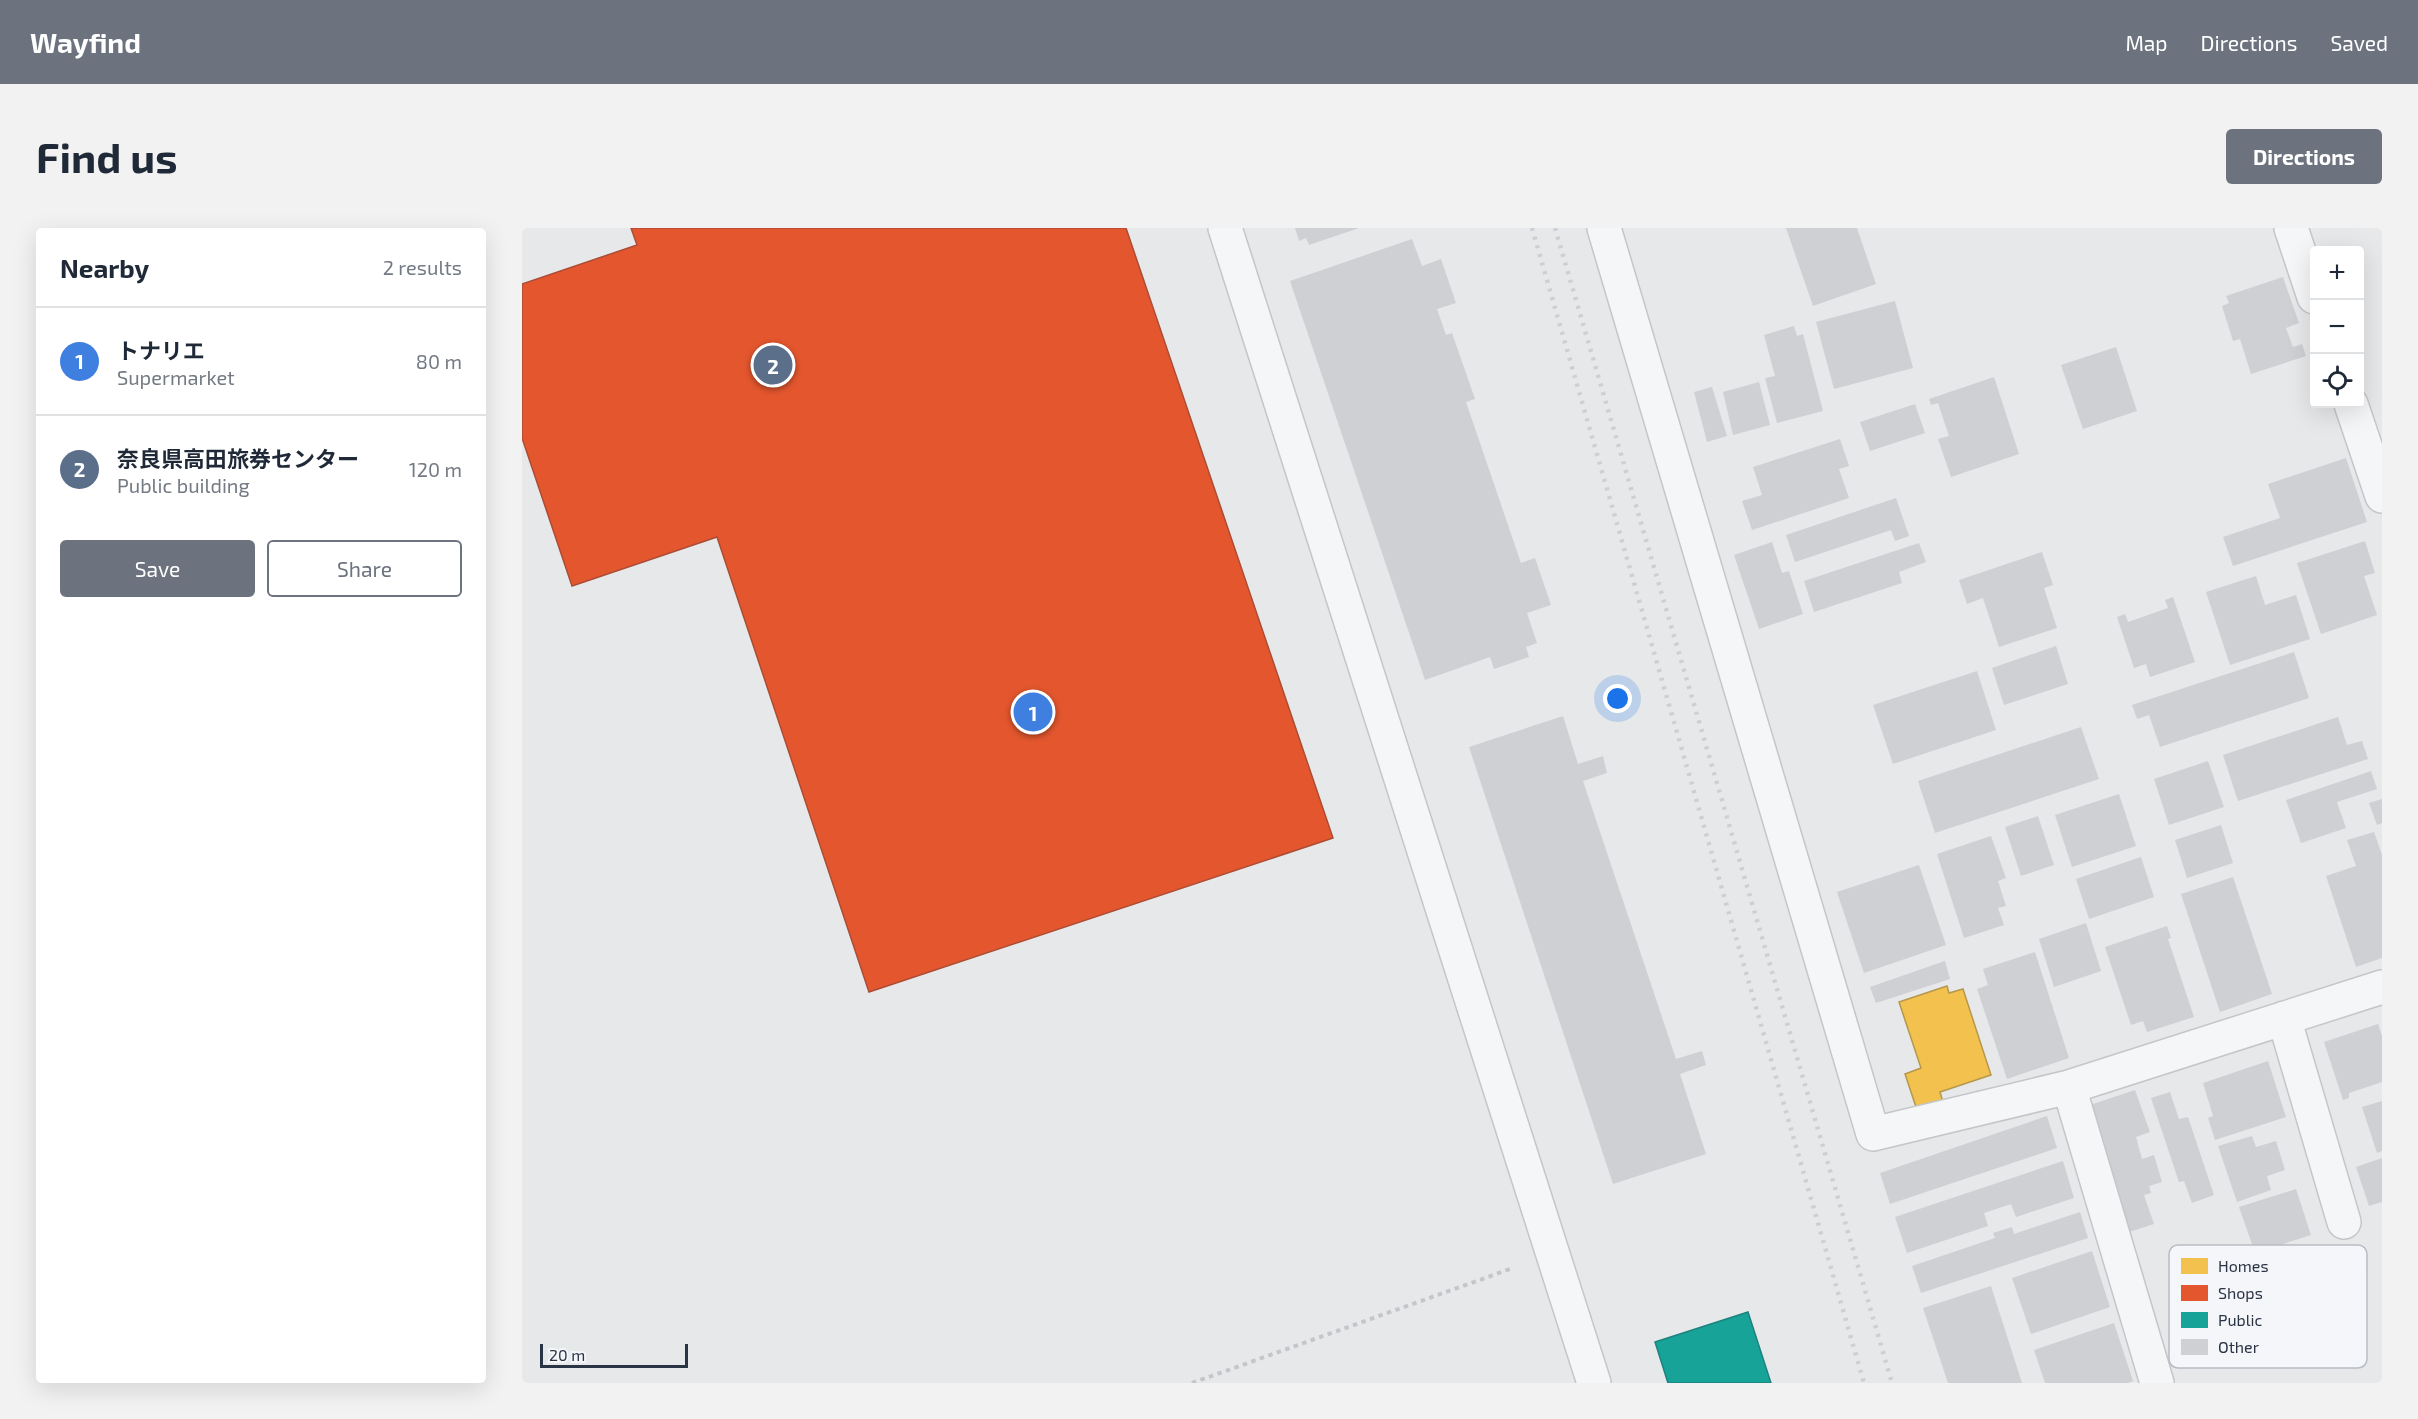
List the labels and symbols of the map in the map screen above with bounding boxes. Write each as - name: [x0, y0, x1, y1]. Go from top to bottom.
- pin: 2: [754, 342, 792, 388]
- your location: [1603, 684, 1632, 713]
- pin: 1: [1014, 690, 1052, 734]
- legend: [2169, 1245, 2367, 1368]
- text: Homes: [2218, 1256, 2269, 1275]
- text: Shops: [2218, 1283, 2263, 1302]
- text: Public: [2218, 1310, 2262, 1329]
- text: Other: [2218, 1337, 2260, 1356]
- scale bar: [540, 1341, 688, 1368]

